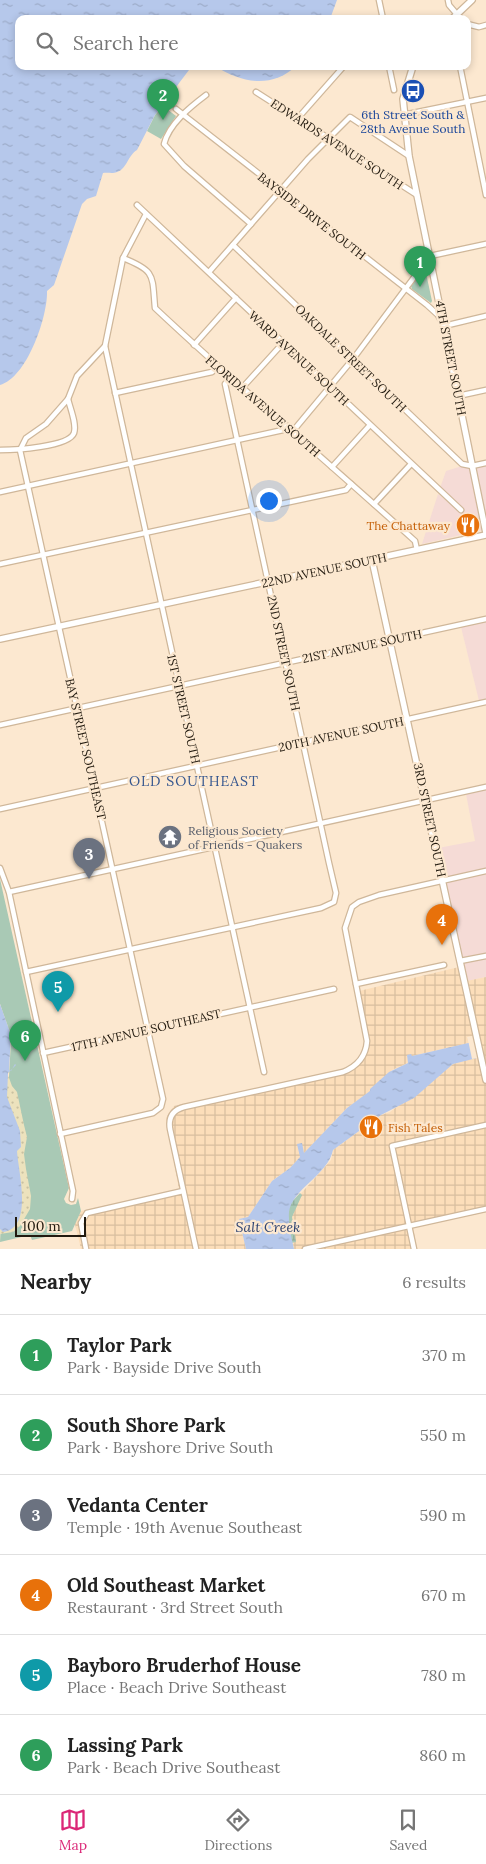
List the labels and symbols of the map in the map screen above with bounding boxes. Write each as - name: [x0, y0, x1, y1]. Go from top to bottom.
- bus stop icon: 6th Street South & 28th Avenue South: [400, 78, 426, 104]
- pin: 2: [147, 79, 179, 120]
- street label: EDWARDS AVENUE SOUTH: [268, 95, 406, 193]
- place label: 6th Street South & 28th Avenue South: [361, 107, 465, 136]
- street label: BAYSIDE DRIVE SOUTH: [255, 169, 369, 263]
- pin: 1: [404, 246, 436, 287]
- street label: 4TH STREET SOUTH: [432, 299, 470, 417]
- street label: OAKDALE STREET SOUTH: [292, 301, 410, 415]
- street label: WARD AVENUE SOUTH: [246, 307, 352, 409]
- street label: FLORIDA AVENUE SOUTH: [203, 352, 323, 460]
- your location: [256, 488, 282, 514]
- restaurant icon: The Chattaway: [455, 512, 481, 538]
- place label: The Chattaway: [366, 518, 451, 533]
- street label: 22ND AVENUE SOUTH: [260, 549, 388, 591]
- street label: 2ND STREET SOUTH: [264, 594, 304, 712]
- street label: 21ST AVENUE SOUTH: [301, 626, 423, 666]
- street label: 1ST STREET SOUTH: [164, 653, 204, 765]
- street label: BAY STREET SOUTHEAST: [62, 677, 110, 821]
- street label: 20TH AVENUE SOUTH: [277, 713, 405, 755]
- street label: 3RD STREET SOUTH: [411, 761, 449, 879]
- district label: OLD SOUTHEAST: [129, 772, 259, 790]
- place label: Religious Society of Friends - Quakers: [188, 823, 303, 852]
- temple icon: Religious Society of Friends - Quakers: [157, 824, 183, 850]
- pin: 3: [73, 838, 105, 879]
- pin: 4: [426, 904, 458, 945]
- pin: 5: [42, 971, 74, 1012]
- street label: 17TH AVENUE SOUTHEAST: [70, 1005, 223, 1055]
- pin: 6: [9, 1020, 41, 1061]
- restaurant icon: Fish Tales: [358, 1114, 384, 1140]
- place label: Fish Tales: [388, 1120, 443, 1135]
- scale bar: [15, 1214, 86, 1237]
- water label: Salt Creek: [236, 1218, 300, 1236]

